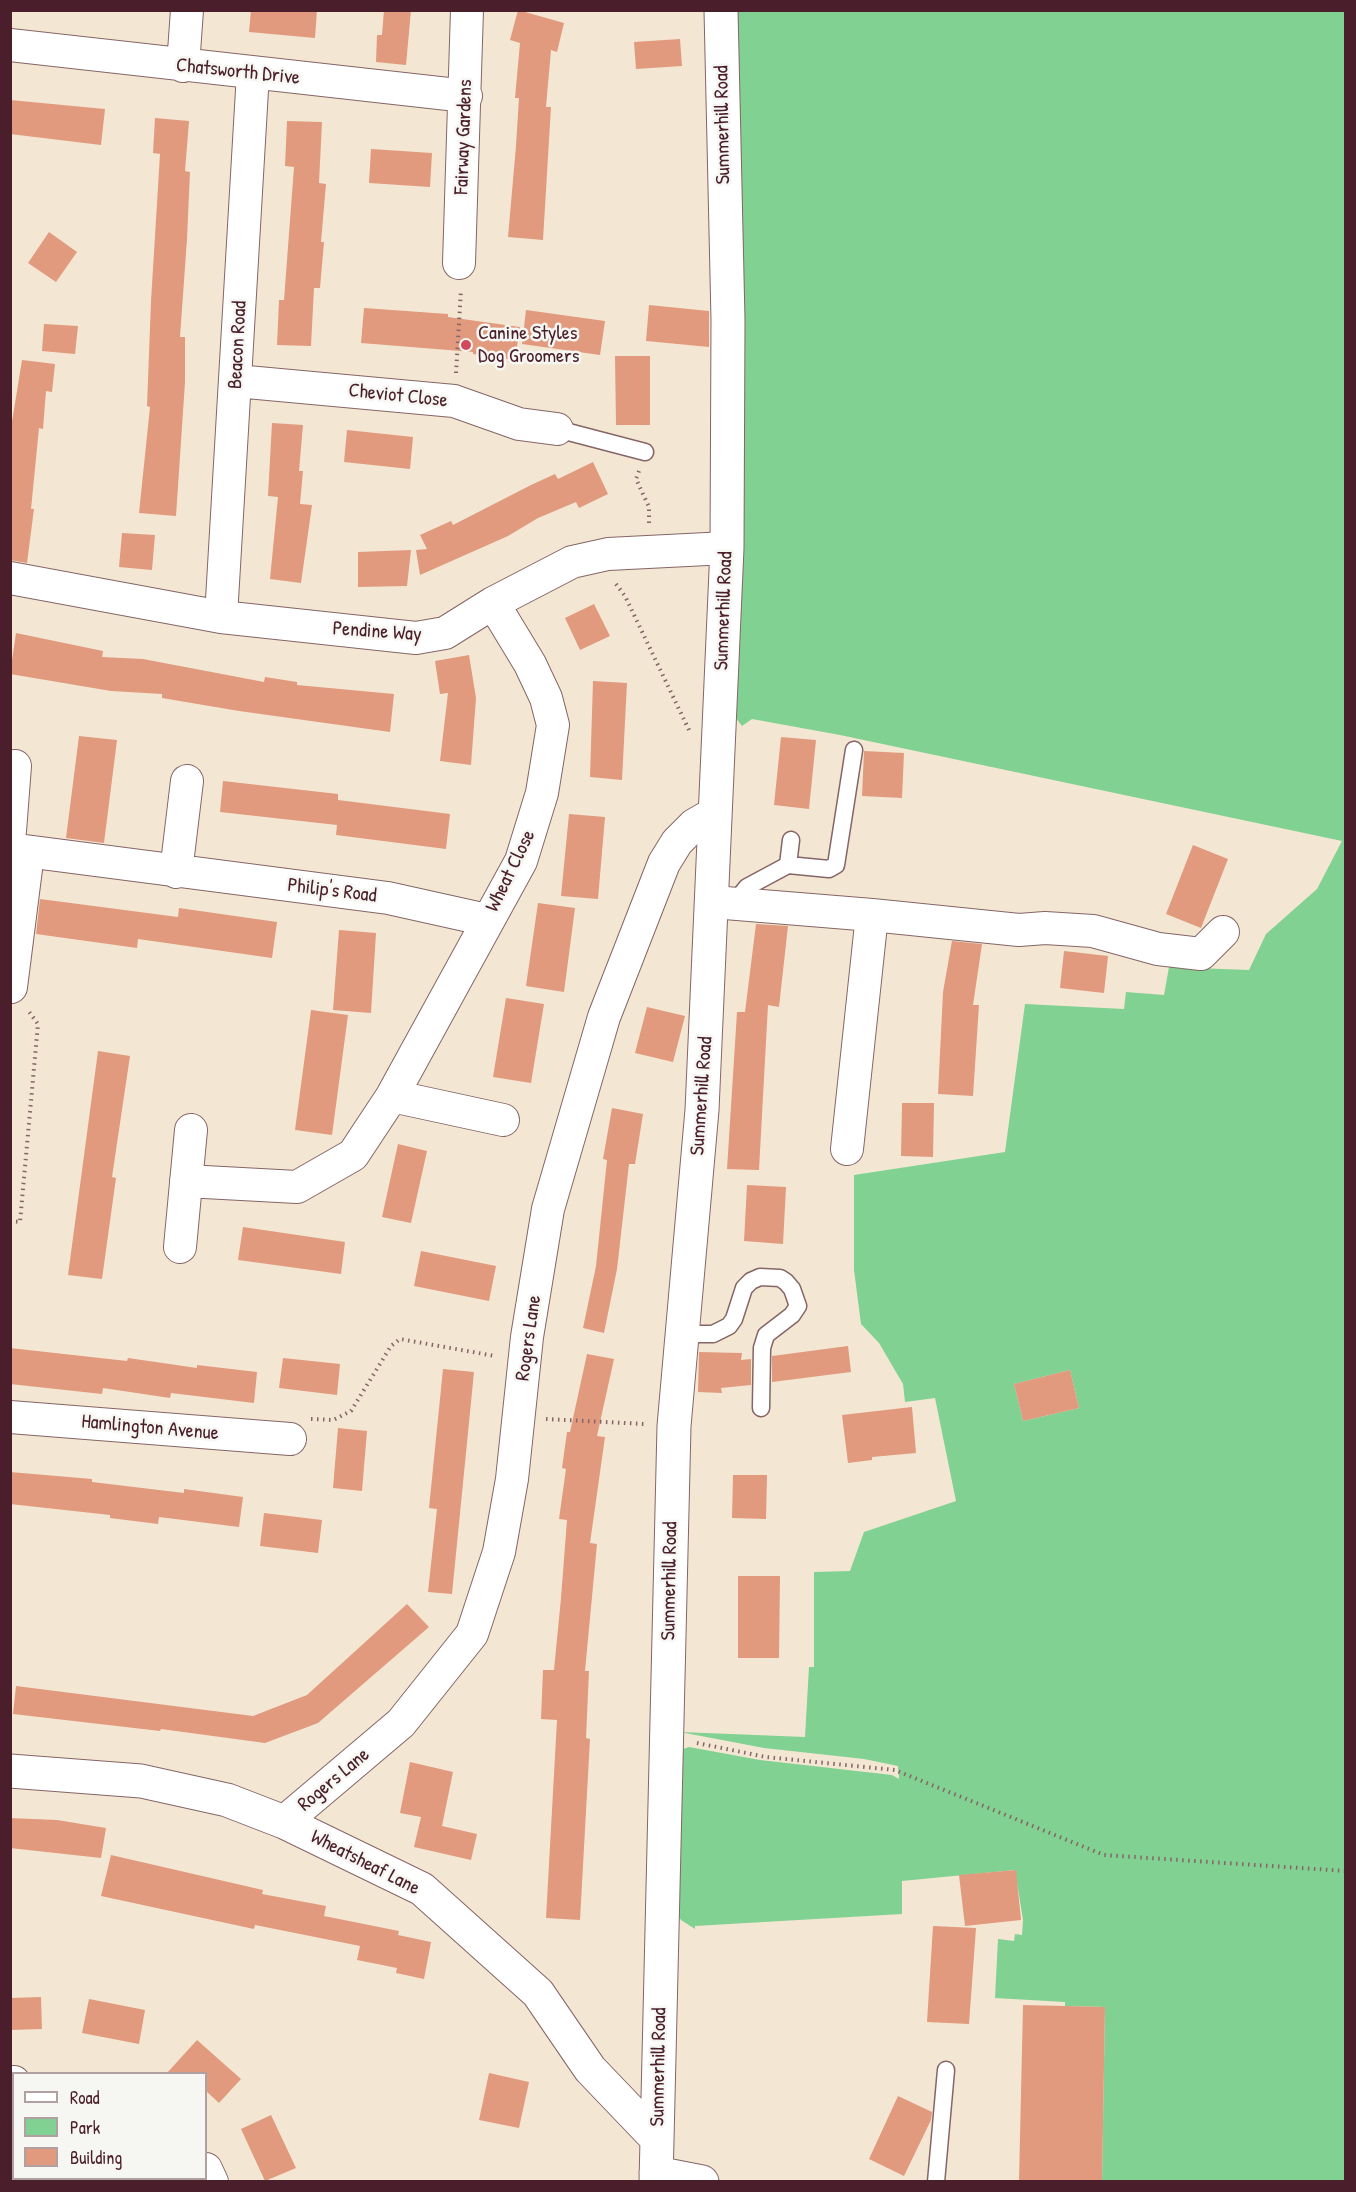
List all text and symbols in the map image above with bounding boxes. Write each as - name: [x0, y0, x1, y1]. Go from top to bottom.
- street label: Chatsworth Drive: [175, 54, 301, 90]
- street label: Summerhill Road: [710, 65, 736, 185]
- street label: Fairway Gardens: [450, 79, 478, 195]
- street label: Beacon Road: [224, 300, 252, 390]
- place label: Canine Styles Dog Groomers: [478, 322, 579, 369]
- marker: Canine Styles Dog Groomers: [459, 338, 473, 352]
- street label: Cheviot Close: [347, 379, 449, 413]
- street label: Summerhill Road: [710, 551, 738, 671]
- street label: Pendine Way: [332, 617, 422, 647]
- street label: Wheat Close: [481, 826, 541, 916]
- street label: Philip's Road: [286, 874, 378, 908]
- street label: Summerhill Road: [686, 1036, 718, 1156]
- street label: Rogers Lane: [511, 1294, 547, 1382]
- street label: Hamlington Avenue: [80, 1410, 220, 1446]
- street label: Summerhill Road: [657, 1521, 683, 1641]
- street label: Rogers Lane: [293, 1743, 375, 1817]
- street label: Wheatsheaf Lane: [306, 1825, 424, 1901]
- street label: Summerhill Road: [646, 2007, 672, 2127]
- legend: [12, 2072, 207, 2180]
- text: Road: [70, 2085, 100, 2110]
- text: Park: [70, 2115, 100, 2140]
- text: Building: [70, 2145, 122, 2170]

